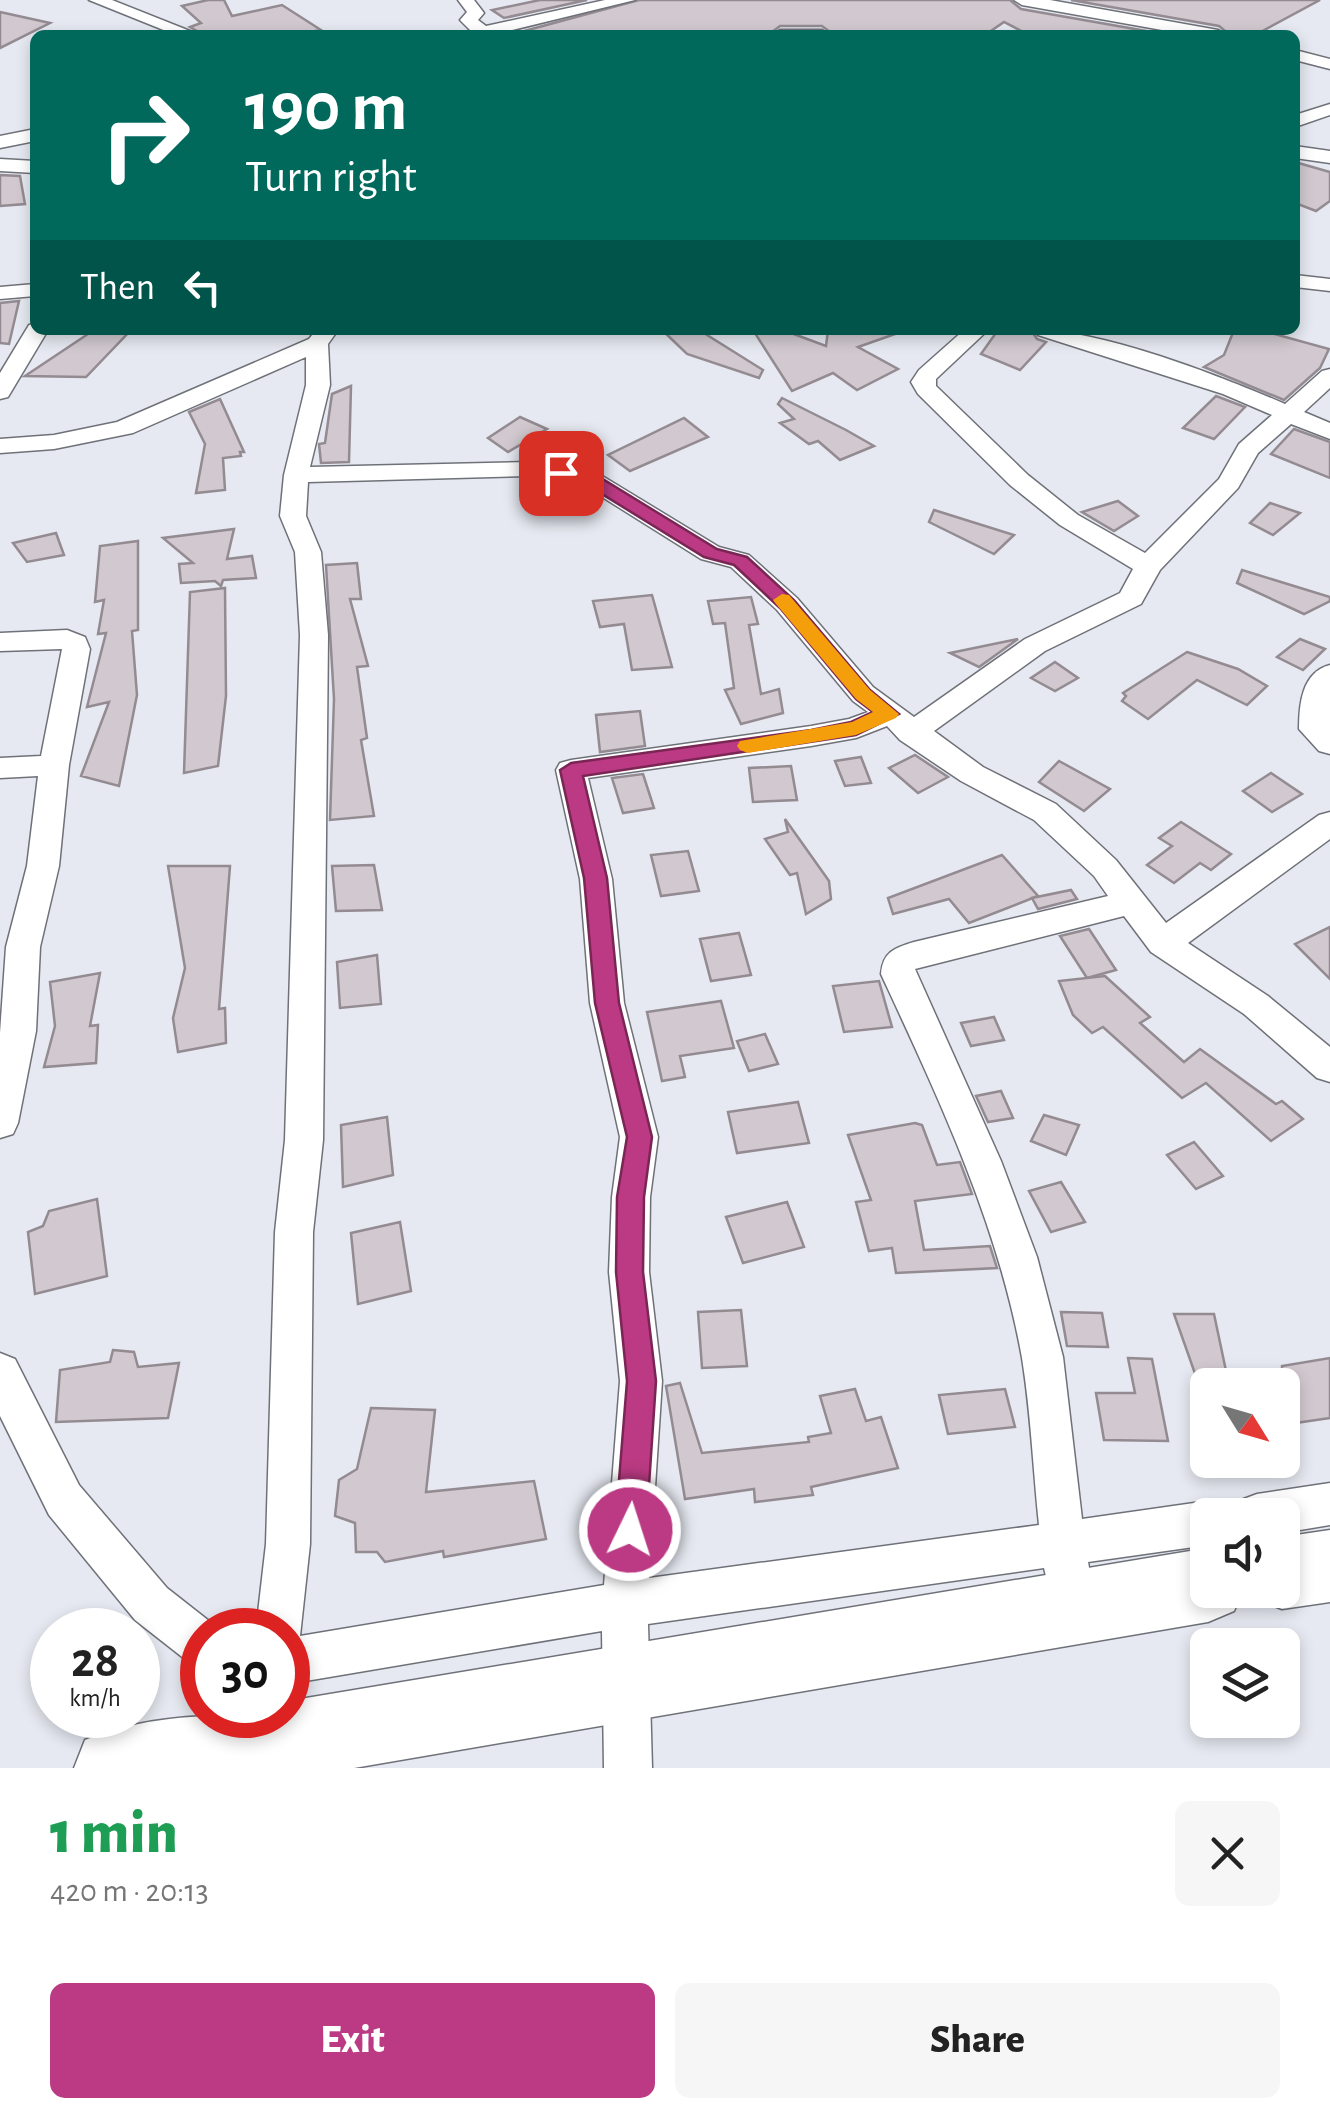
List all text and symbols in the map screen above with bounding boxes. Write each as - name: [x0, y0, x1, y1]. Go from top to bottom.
- icon: right: [80, 70, 210, 200]
- text: 190 m: [245, 73, 408, 143]
- text: Turn right: [245, 155, 417, 200]
- icon: left: [175, 260, 230, 315]
- text: Then: [80, 269, 155, 307]
- pin: [519, 431, 604, 516]
- icon: arrive: [534, 446, 589, 501]
- north arrow: [1190, 1368, 1300, 1478]
- map controls: [1190, 1368, 1300, 1738]
- position arrow: [578, 1478, 682, 1582]
- button: sound: [1190, 1498, 1300, 1608]
- speed limit sign: 30: [180, 1608, 310, 1738]
- button: layers: [1190, 1628, 1300, 1738]
- text: 28: [71, 1636, 119, 1686]
- text: km/h: [69, 1686, 121, 1711]
- button: close: [1175, 1801, 1280, 1906]
- text: 1 min: [50, 1804, 178, 1864]
- text: 420 m · 20:13: [50, 1875, 209, 1907]
- button: Exit: [50, 1983, 655, 2098]
- button: Share: [675, 1983, 1280, 2098]

